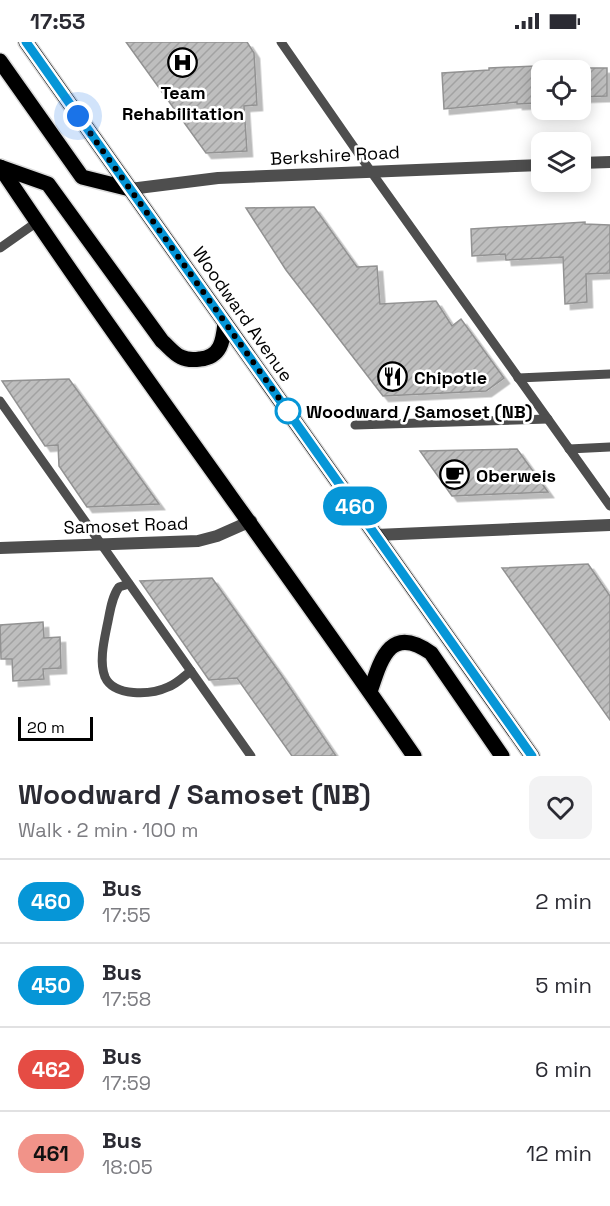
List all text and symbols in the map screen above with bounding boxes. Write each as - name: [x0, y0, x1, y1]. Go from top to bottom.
- text: 17:53: [30, 7, 85, 35]
- hospital icon: Team Rehabilitation: [167, 47, 199, 79]
- map controls: [531, 60, 591, 192]
- button: locate: [531, 60, 591, 120]
- place label: Team Rehabilitation: [122, 81, 244, 125]
- your location: [63, 101, 93, 131]
- button: layers: [531, 132, 591, 192]
- street label: Berkshire Road: [270, 140, 400, 170]
- street label: Woodward Avenue: [188, 242, 298, 386]
- restaurant icon: Chipotle: [377, 361, 409, 393]
- place label: Chipotle: [414, 366, 487, 389]
- marker: Woodward / Samoset (NB): [275, 398, 301, 424]
- place label: Woodward / Samoset (NB): [306, 400, 533, 423]
- cafe icon: Oberweis: [439, 459, 471, 491]
- place label: Oberweis: [476, 464, 556, 487]
- line badge: 460: [320, 486, 389, 526]
- text: 460: [335, 493, 375, 520]
- street label: Samoset Road: [63, 511, 189, 539]
- scale bar: [18, 714, 93, 742]
- text: 20 m: [27, 717, 65, 738]
- text: Woodward / Samoset (NB): [18, 776, 371, 812]
- button: heart: [529, 776, 592, 839]
- text: Walk · 2 min · 100 m: [18, 817, 198, 843]
- text: Bus: [102, 874, 142, 902]
- text: 2 min: [535, 887, 592, 915]
- text: 460: [31, 888, 71, 915]
- text: 17:55: [102, 902, 151, 928]
- text: Bus: [102, 958, 142, 986]
- text: 5 min: [535, 971, 592, 999]
- text: 450: [31, 972, 71, 999]
- text: 17:58: [102, 986, 151, 1012]
- text: Bus: [102, 1042, 142, 1070]
- text: 6 min: [535, 1055, 592, 1083]
- text: 462: [32, 1056, 70, 1083]
- text: 17:59: [102, 1070, 151, 1096]
- text: Bus: [102, 1126, 142, 1154]
- text: 12 min: [526, 1139, 592, 1167]
- text: 461: [33, 1140, 69, 1167]
- text: 18:05: [102, 1154, 153, 1180]

